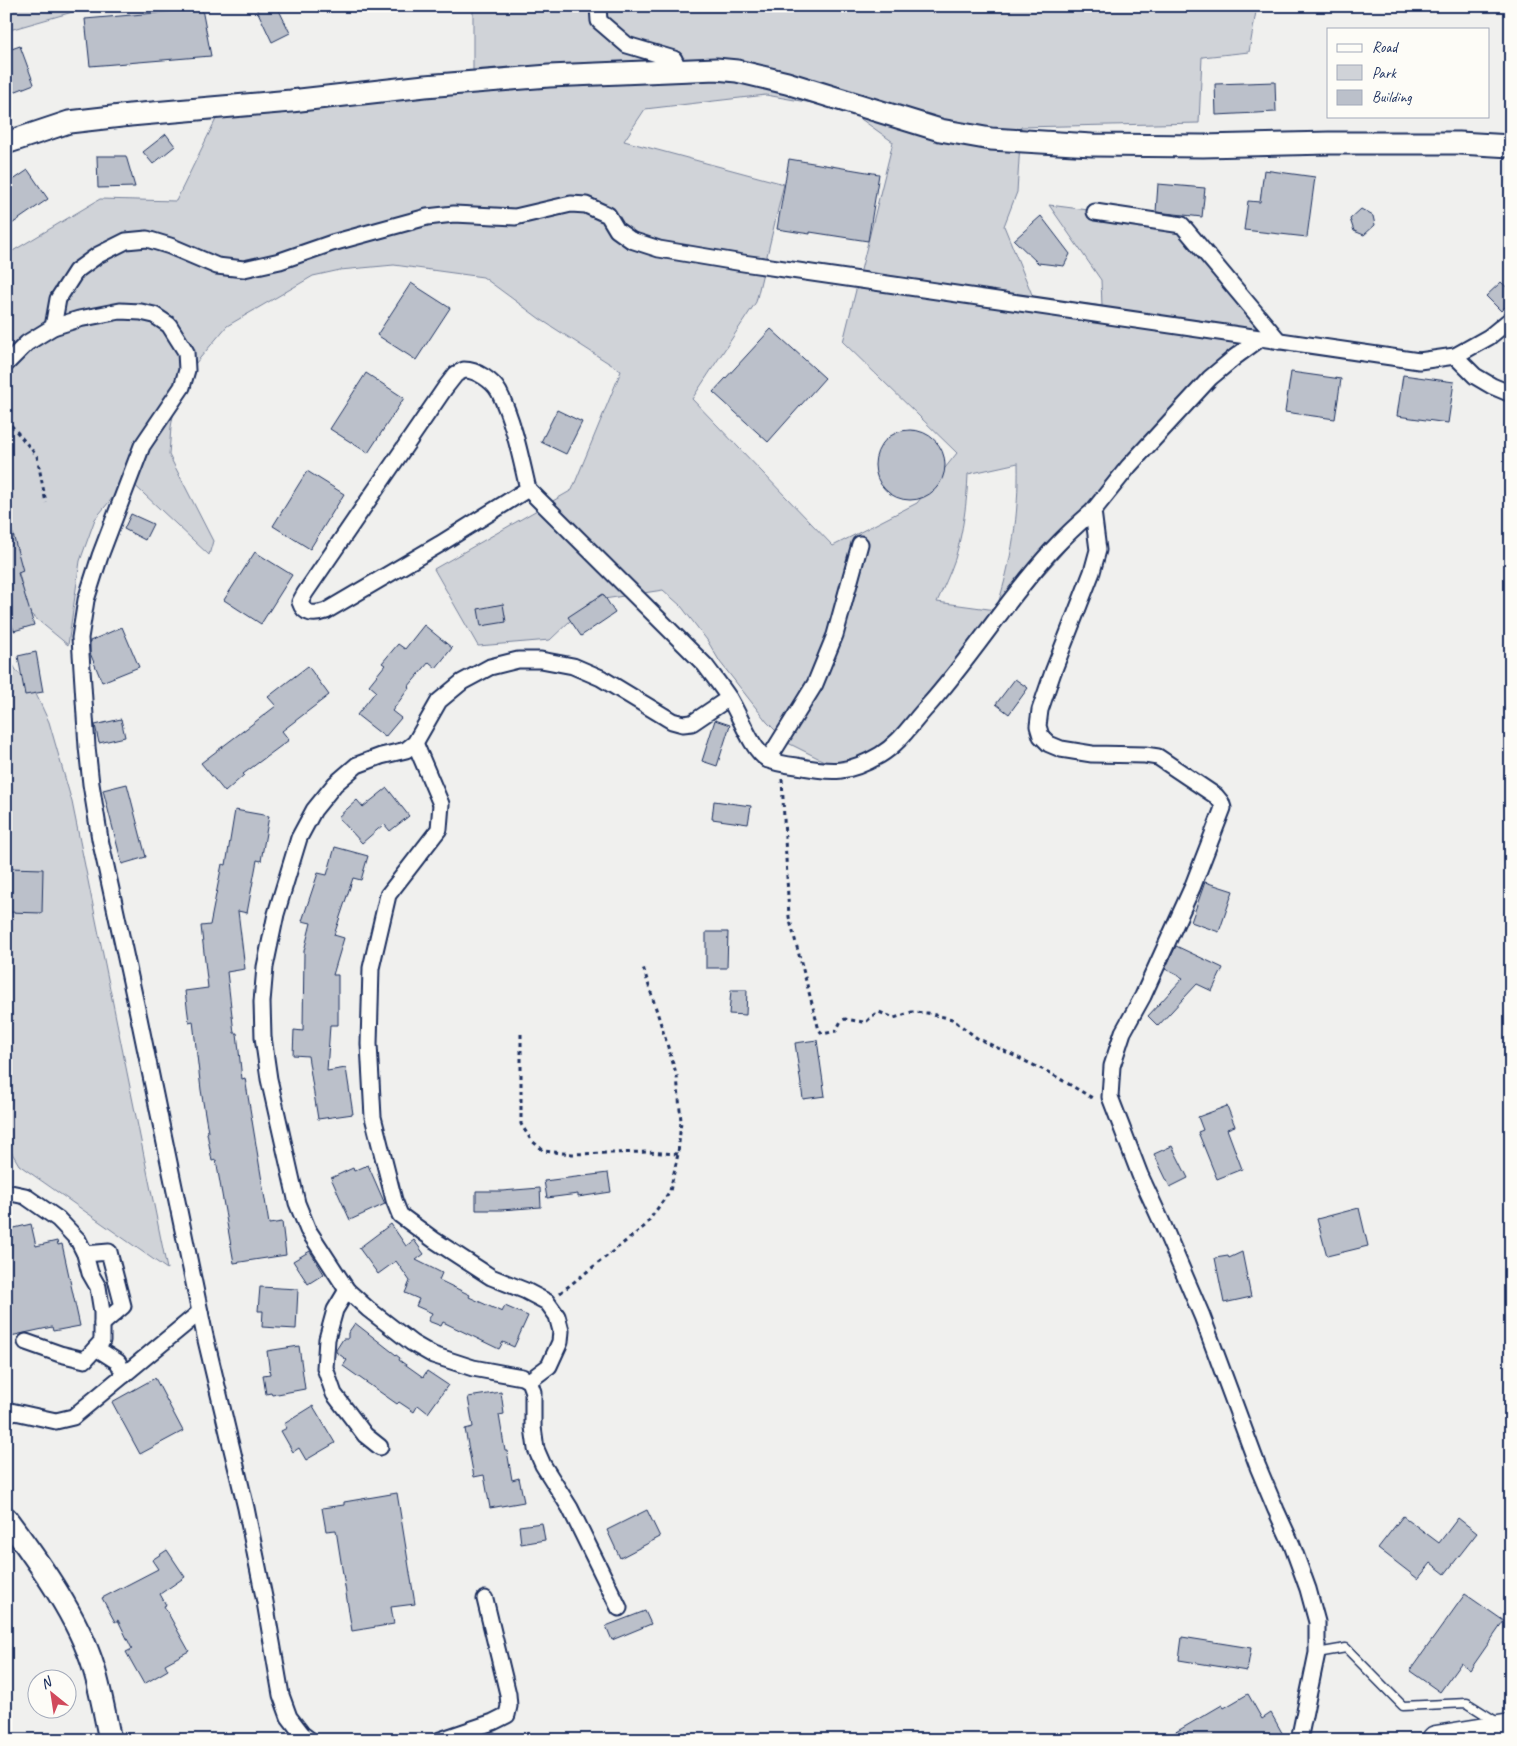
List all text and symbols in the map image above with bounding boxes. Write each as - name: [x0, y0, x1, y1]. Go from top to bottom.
- legend: [1327, 28, 1490, 118]
- text: Road: [1372, 38, 1399, 57]
- text: Park: [1372, 64, 1397, 83]
- text: Building: [1372, 88, 1412, 107]
- north arrow: [28, 1668, 78, 1718]
- text: N: [38, 1672, 56, 1693]

